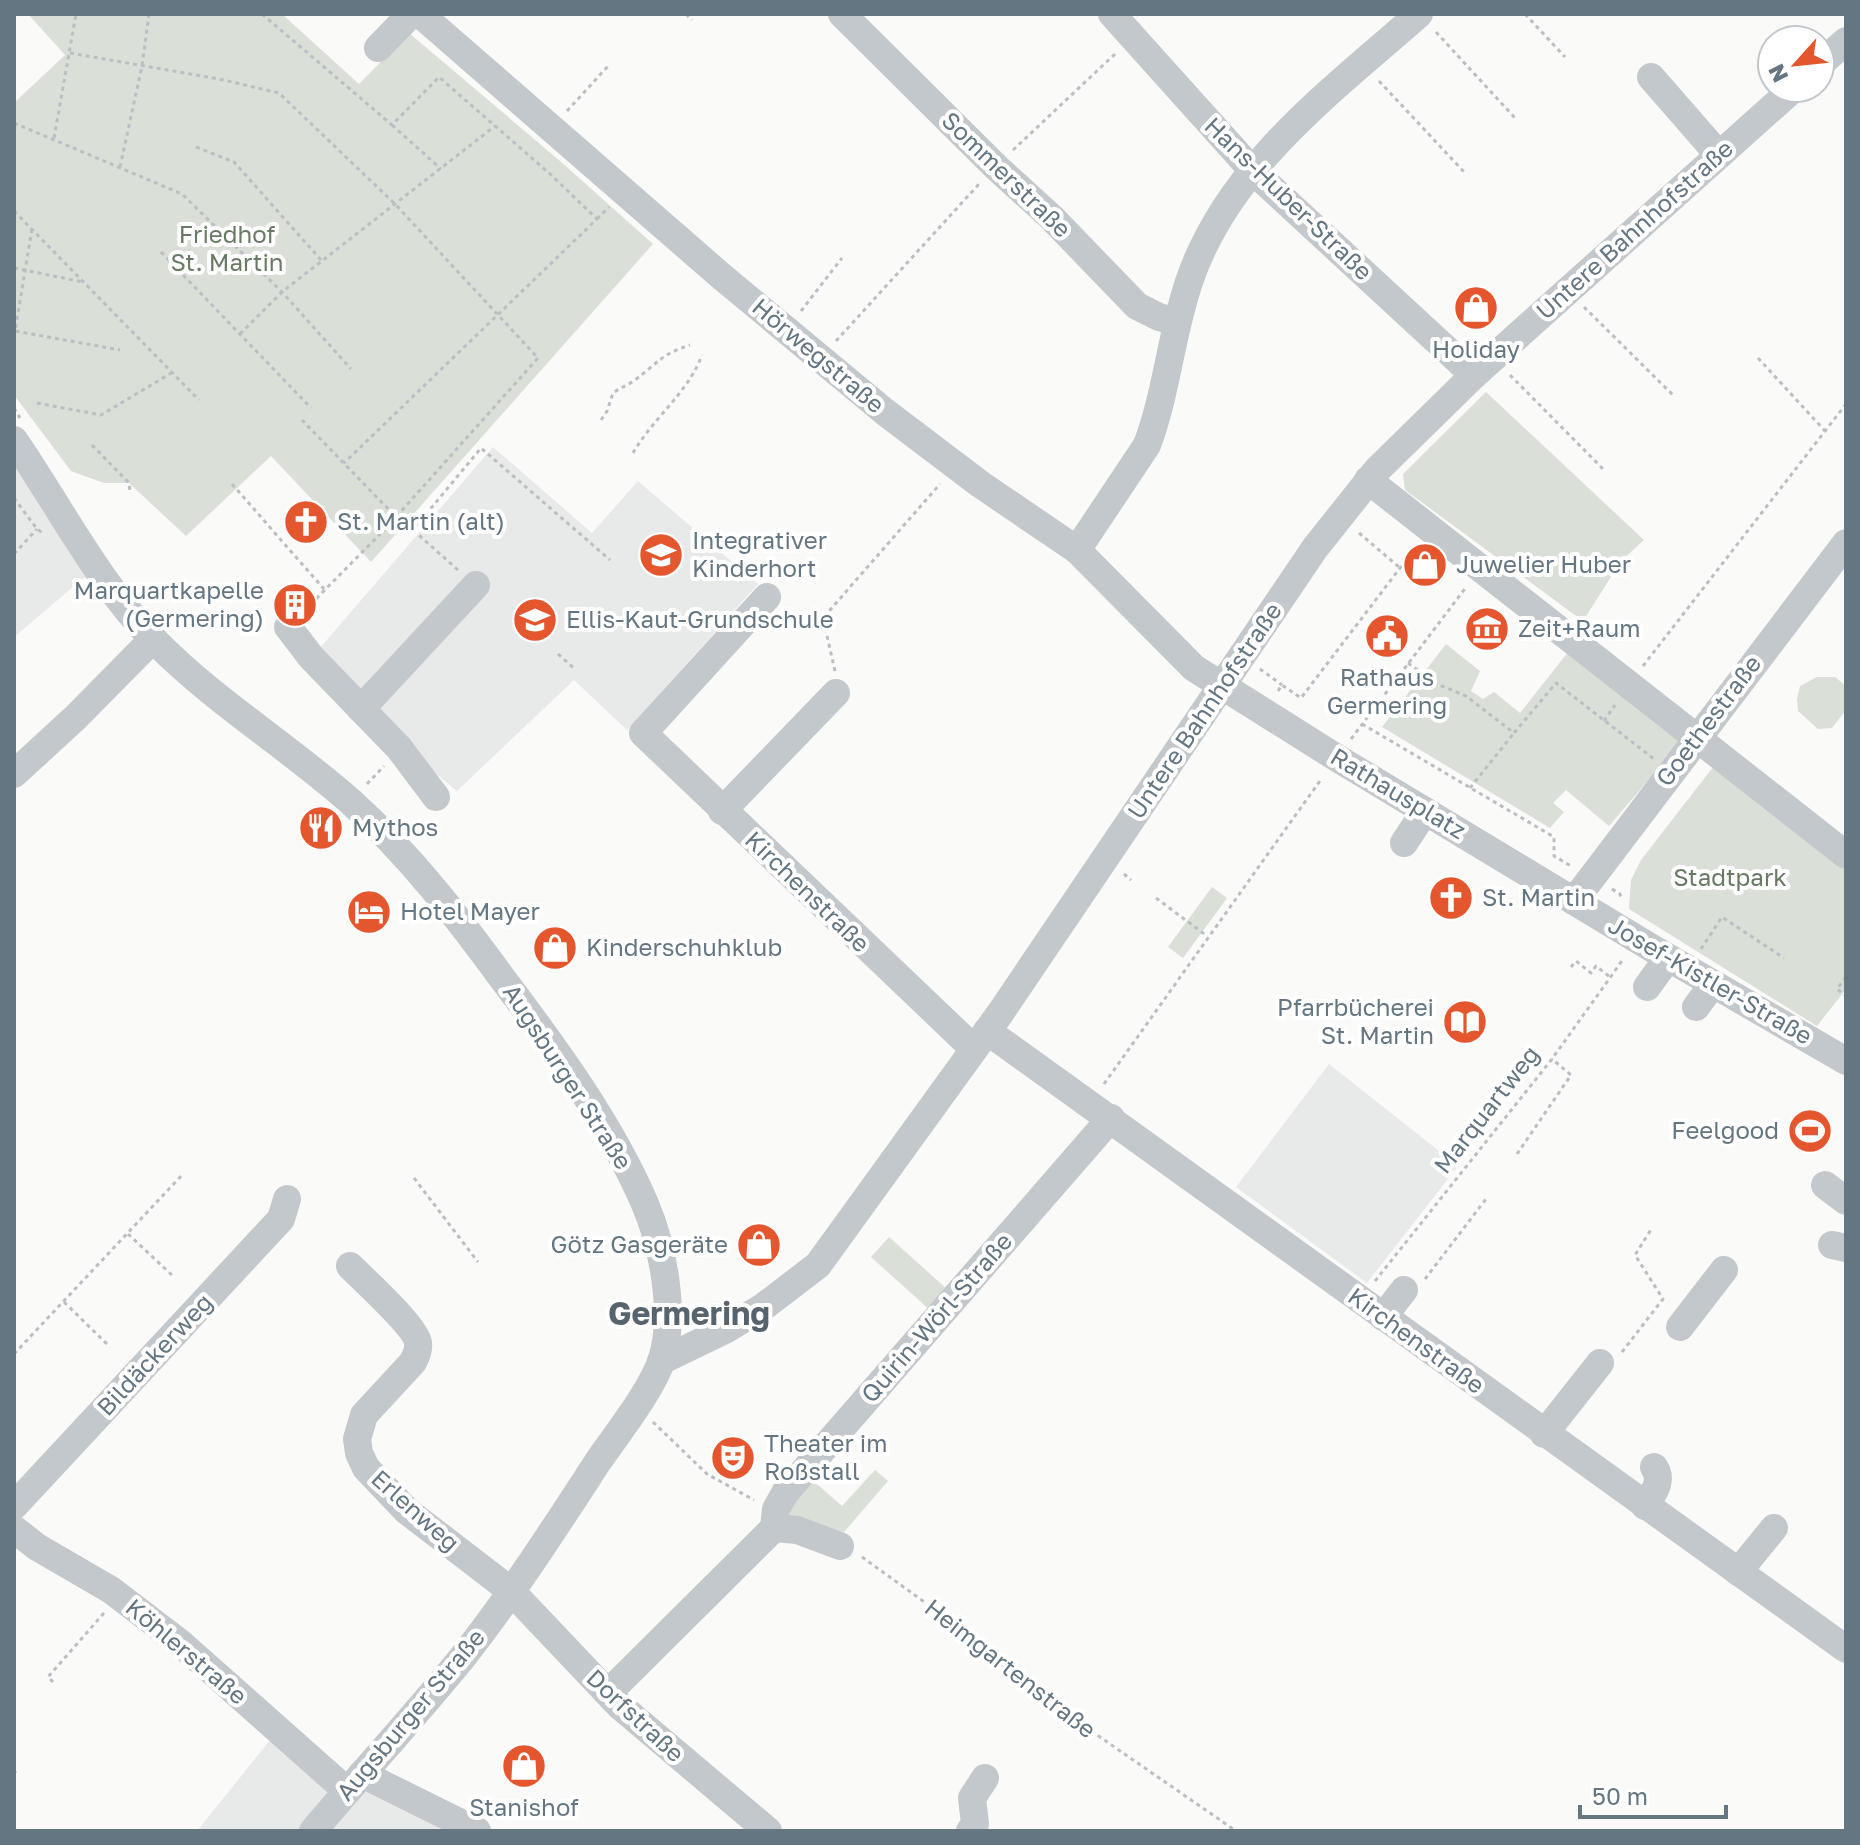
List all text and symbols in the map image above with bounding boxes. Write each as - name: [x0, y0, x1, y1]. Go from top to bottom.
- north arrow: [1756, 24, 1836, 104]
- text: N: [1762, 60, 1794, 87]
- street label: Sommerstraße: [936, 105, 1078, 243]
- street label: Hans-Huber-Straße: [1199, 110, 1379, 285]
- street label: Untere Bahnhofstraße: [1530, 133, 1738, 325]
- park label: Friedhof St. Martin: [170, 219, 284, 276]
- shop icon: Holiday: [1452, 284, 1500, 332]
- street label: Hörwegstraße: [747, 291, 891, 418]
- place label: Holiday: [1432, 334, 1520, 363]
- church icon: St. Martin (alt): [282, 498, 330, 546]
- place label: St. Martin (alt): [337, 506, 505, 535]
- place label: Integrativer Kinderhort: [692, 525, 827, 582]
- school or university icon: Integrativer Kinderhort: [637, 531, 685, 579]
- shop icon: Juwelier Huber: [1401, 541, 1449, 589]
- place label: Juwelier Huber: [1456, 549, 1631, 578]
- place label: Marquartkapelle (Germering): [74, 575, 264, 632]
- building icon: Marquartkapelle (Germering): [271, 581, 319, 629]
- school or university icon: Ellis-Kaut-Grundschule: [511, 596, 559, 644]
- street label: Untere Bahnhofstraße: [1121, 597, 1287, 824]
- place label: Ellis-Kaut-Grundschule: [566, 604, 834, 633]
- museum icon: Zeit+Raum: [1463, 605, 1511, 653]
- public building icon: Rathaus Germering: [1363, 612, 1411, 660]
- place label: Zeit+Raum: [1518, 613, 1640, 642]
- street label: Goethestraße: [1649, 649, 1766, 791]
- place label: Rathaus Germering: [1327, 662, 1447, 719]
- street label: Rathausplatz: [1326, 741, 1472, 844]
- restaurant icon: Mythos: [297, 804, 345, 852]
- place label: Mythos: [352, 812, 438, 841]
- street label: Kirchenstraße: [740, 824, 876, 957]
- park label: Stadtpark: [1673, 862, 1787, 891]
- church icon: St. Martin: [1427, 874, 1475, 922]
- place label: St. Martin: [1482, 882, 1595, 911]
- hotel icon: Hotel Mayer: [345, 888, 393, 936]
- place label: Hotel Mayer: [400, 896, 540, 925]
- street label: Josef-Kistler-Straße: [1604, 910, 1818, 1050]
- shop icon: Kinderschuhklub: [531, 924, 579, 972]
- place label: Kinderschuhklub: [586, 932, 782, 961]
- street label: Augsburger Straße: [498, 978, 639, 1174]
- place label: Pfarrbücherei St. Martin: [1277, 992, 1434, 1049]
- library icon: Pfarrbücherei St. Martin: [1441, 998, 1489, 1046]
- street label: Marquartweg: [1427, 1040, 1545, 1179]
- sports icon: Feelgood: [1786, 1107, 1834, 1155]
- place label: Feelgood: [1671, 1115, 1779, 1144]
- shop icon: Götz Gasgeräte: [735, 1221, 783, 1269]
- street label: Quirin-Wörl-Straße: [854, 1226, 1017, 1408]
- place label: Götz Gasgeräte: [551, 1229, 728, 1258]
- street label: Kirchenstraße: [1343, 1281, 1491, 1399]
- street label: Bildäckerweg: [90, 1287, 218, 1421]
- district label: Germering: [608, 1294, 770, 1332]
- place label: Theater im Roßstall: [764, 1428, 887, 1485]
- theatre icon: Theater im Roßstall: [709, 1434, 757, 1482]
- street label: Erlenweg: [366, 1463, 466, 1557]
- street label: Köhlerstraße: [121, 1592, 253, 1710]
- street label: Heimgartenstraße: [920, 1592, 1102, 1744]
- street label: Augsburger Straße: [330, 1622, 490, 1806]
- street label: Dorfstraße: [581, 1662, 691, 1767]
- shop icon: Stanishof: [500, 1742, 548, 1790]
- scale bar: [1580, 1769, 1726, 1819]
- text: 50 m: [1592, 1781, 1648, 1810]
- place label: Stanishof: [469, 1792, 579, 1821]

